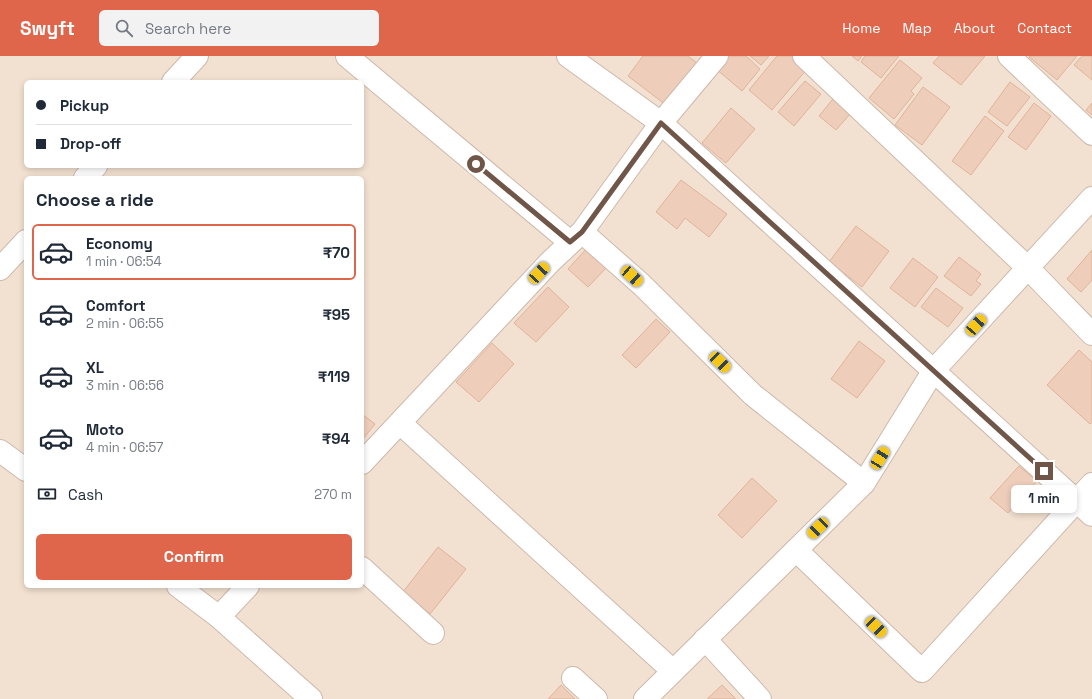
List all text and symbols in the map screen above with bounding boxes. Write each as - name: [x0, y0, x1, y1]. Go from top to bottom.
- search box: [99, 10, 379, 46]
- text: Swyft: [20, 16, 75, 41]
- icon: search: [113, 17, 135, 39]
- text: Search here: [145, 19, 231, 38]
- text: Home: [842, 19, 880, 37]
- text: Map: [902, 19, 932, 37]
- text: About: [954, 19, 995, 37]
- text: Contact: [1017, 19, 1072, 37]
- text: Pickup: [60, 96, 109, 115]
- text: Drop-off: [60, 134, 121, 153]
- route start: [467, 155, 485, 173]
- text: Choose a ride: [36, 188, 154, 211]
- icon: car: [38, 234, 74, 270]
- text: Economy: [86, 234, 153, 253]
- text: ₹70: [323, 243, 350, 262]
- text: 1 min · 06:54: [86, 253, 162, 270]
- car: [526, 260, 552, 286]
- car: [619, 264, 645, 288]
- icon: car: [38, 296, 74, 332]
- text: Comfort: [86, 296, 146, 315]
- text: ₹95: [322, 305, 350, 324]
- car: [964, 312, 988, 338]
- text: 2 min · 06:55: [86, 315, 164, 332]
- car: [707, 349, 733, 375]
- icon: car: [38, 358, 74, 394]
- text: XL: [86, 358, 104, 377]
- text: ₹119: [318, 367, 350, 386]
- text: 3 min · 06:56: [86, 377, 164, 394]
- icon: car: [38, 420, 74, 456]
- text: Moto: [86, 420, 124, 439]
- text: ₹94: [322, 429, 350, 448]
- text: 4 min · 06:57: [86, 439, 163, 456]
- car: [869, 445, 891, 471]
- route end: [1035, 462, 1053, 480]
- icon: cash: [36, 483, 58, 505]
- text: Cash: [68, 485, 103, 504]
- callout: 1 min: [1011, 485, 1077, 513]
- text: 270 m: [314, 486, 352, 503]
- text: 1 min: [1028, 490, 1060, 507]
- car: [805, 515, 831, 541]
- button: Confirm: [36, 534, 352, 580]
- car: [863, 614, 889, 640]

